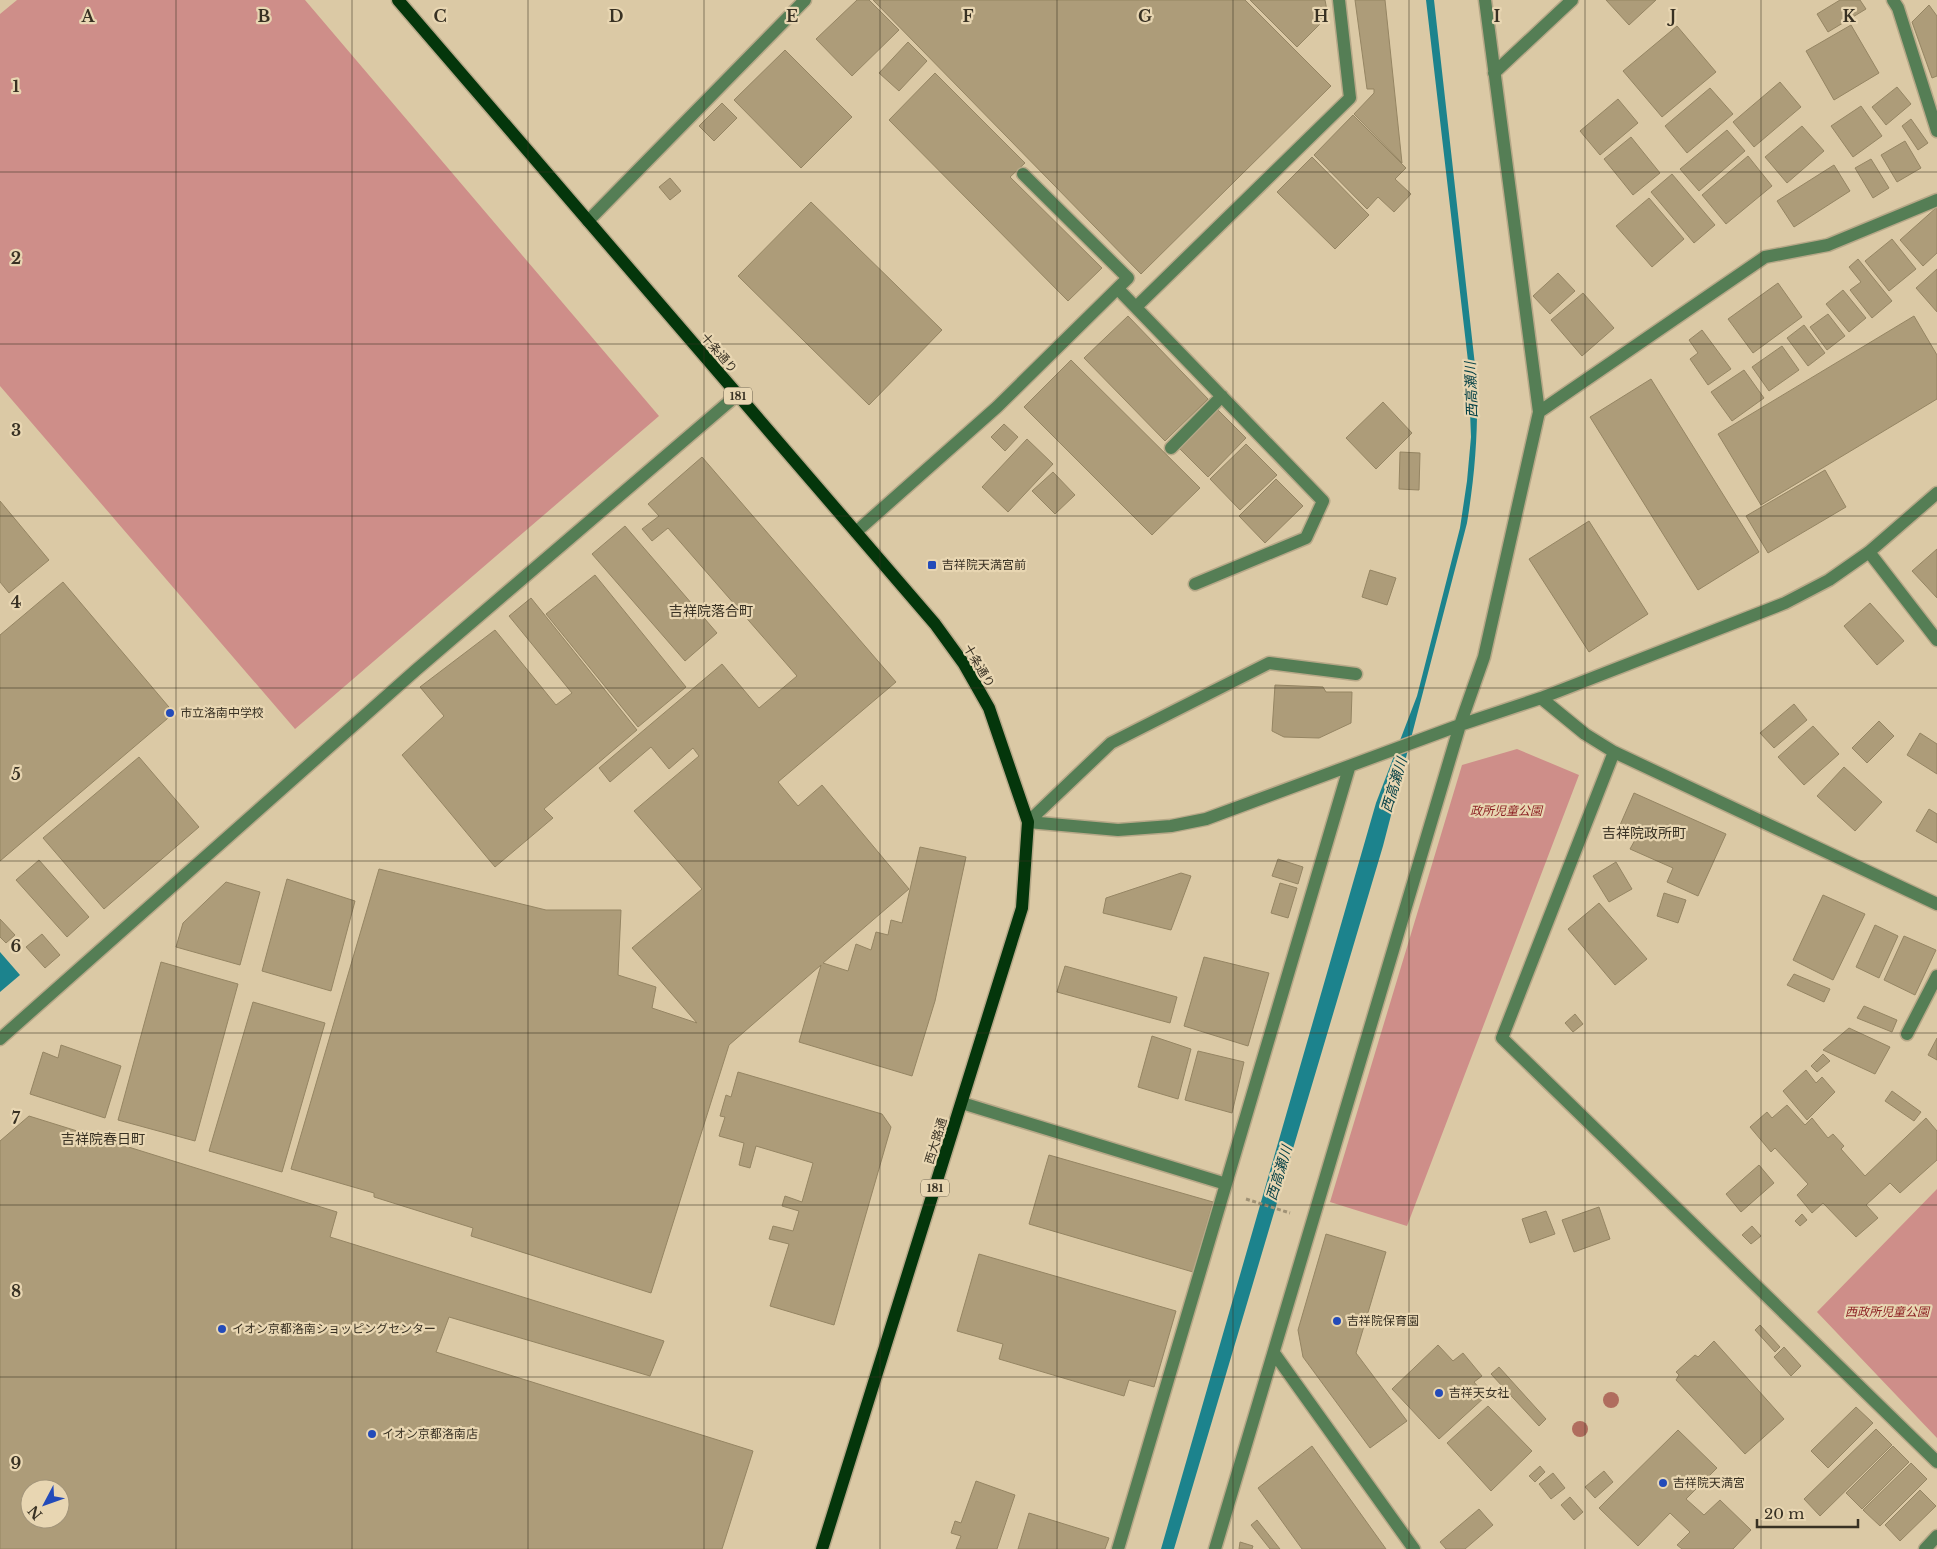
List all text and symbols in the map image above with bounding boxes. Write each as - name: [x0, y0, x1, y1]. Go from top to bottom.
- text: A: [81, 6, 96, 26]
- text: B: [258, 6, 271, 26]
- text: C: [433, 6, 447, 26]
- text: D: [609, 6, 623, 26]
- text: E: [786, 6, 798, 26]
- text: F: [962, 6, 974, 26]
- text: G: [1138, 6, 1152, 26]
- text: H: [1313, 6, 1329, 26]
- text: I: [1494, 6, 1501, 26]
- text: J: [1667, 6, 1676, 26]
- text: K: [1842, 6, 1856, 26]
- text: 1: [13, 76, 20, 96]
- text: 2: [11, 248, 21, 268]
- street label: 十条通り: [698, 330, 741, 376]
- water label: 西高瀬川: [1461, 360, 1481, 418]
- road number: 181: [724, 388, 752, 404]
- text: 3: [11, 420, 21, 440]
- place label: 吉祥院天満宮前: [942, 557, 1026, 572]
- marker: 吉祥院天満宮前: [926, 559, 938, 571]
- text: 4: [11, 592, 21, 612]
- district label: 吉祥院落合町: [669, 602, 753, 620]
- street label: 十条通り: [961, 641, 998, 690]
- place label: 市立洛南中学校: [180, 705, 264, 720]
- marker: 市立洛南中学校: [164, 707, 176, 719]
- water label: 西高瀬川: [1377, 754, 1411, 814]
- text: 5: [11, 764, 21, 784]
- park label: 政所児童公園: [1470, 803, 1544, 818]
- district label: 吉祥院政所町: [1602, 824, 1686, 842]
- text: 6: [11, 936, 22, 956]
- text: 7: [12, 1108, 21, 1128]
- street label: 西大路通: [921, 1116, 950, 1166]
- district label: 吉祥院春日町: [61, 1130, 145, 1148]
- water label: 西高瀬川: [1262, 1142, 1296, 1202]
- road number: 181: [921, 1180, 949, 1196]
- text: 8: [11, 1281, 21, 1301]
- park label: 西政所児童公園: [1845, 1304, 1931, 1319]
- place label: 吉祥院保育園: [1347, 1313, 1419, 1328]
- marker: 吉祥院保育園: [1331, 1315, 1343, 1327]
- place label: イオン京都洛南ショッピングセンター: [232, 1321, 436, 1336]
- marker: イオン京都洛南ショッピングセンター: [216, 1323, 228, 1335]
- place label: 吉祥天女社: [1449, 1385, 1509, 1400]
- marker: 吉祥天女社: [1433, 1387, 1445, 1399]
- place label: イオン京都洛南店: [382, 1426, 478, 1441]
- marker: イオン京都洛南店: [366, 1428, 378, 1440]
- text: 9: [11, 1453, 22, 1473]
- place label: 吉祥院天満宮: [1673, 1475, 1745, 1490]
- marker: 吉祥院天満宮: [1657, 1477, 1669, 1489]
- north arrow: [20, 1479, 70, 1529]
- scale bar: [1757, 1496, 1858, 1528]
- text: N: [24, 1502, 46, 1523]
- text: 20 m: [1764, 1504, 1804, 1523]

